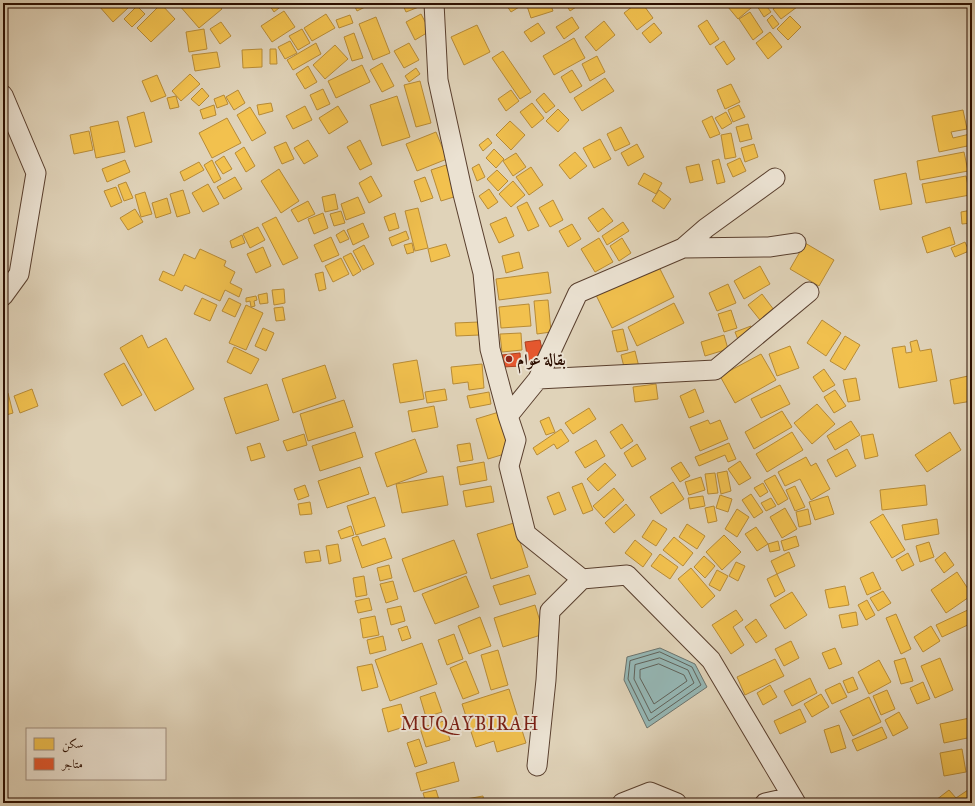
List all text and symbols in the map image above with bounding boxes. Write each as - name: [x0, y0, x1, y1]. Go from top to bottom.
- place label: بقالة عوام: [517, 350, 566, 374]
- marker: بقالة عوام: [504, 354, 514, 364]
- district label: MUQAYBIRAH: [401, 713, 539, 735]
- legend: [26, 728, 166, 780]
- text: سكن: [62, 737, 83, 753]
- text: متاجر: [60, 757, 83, 771]

